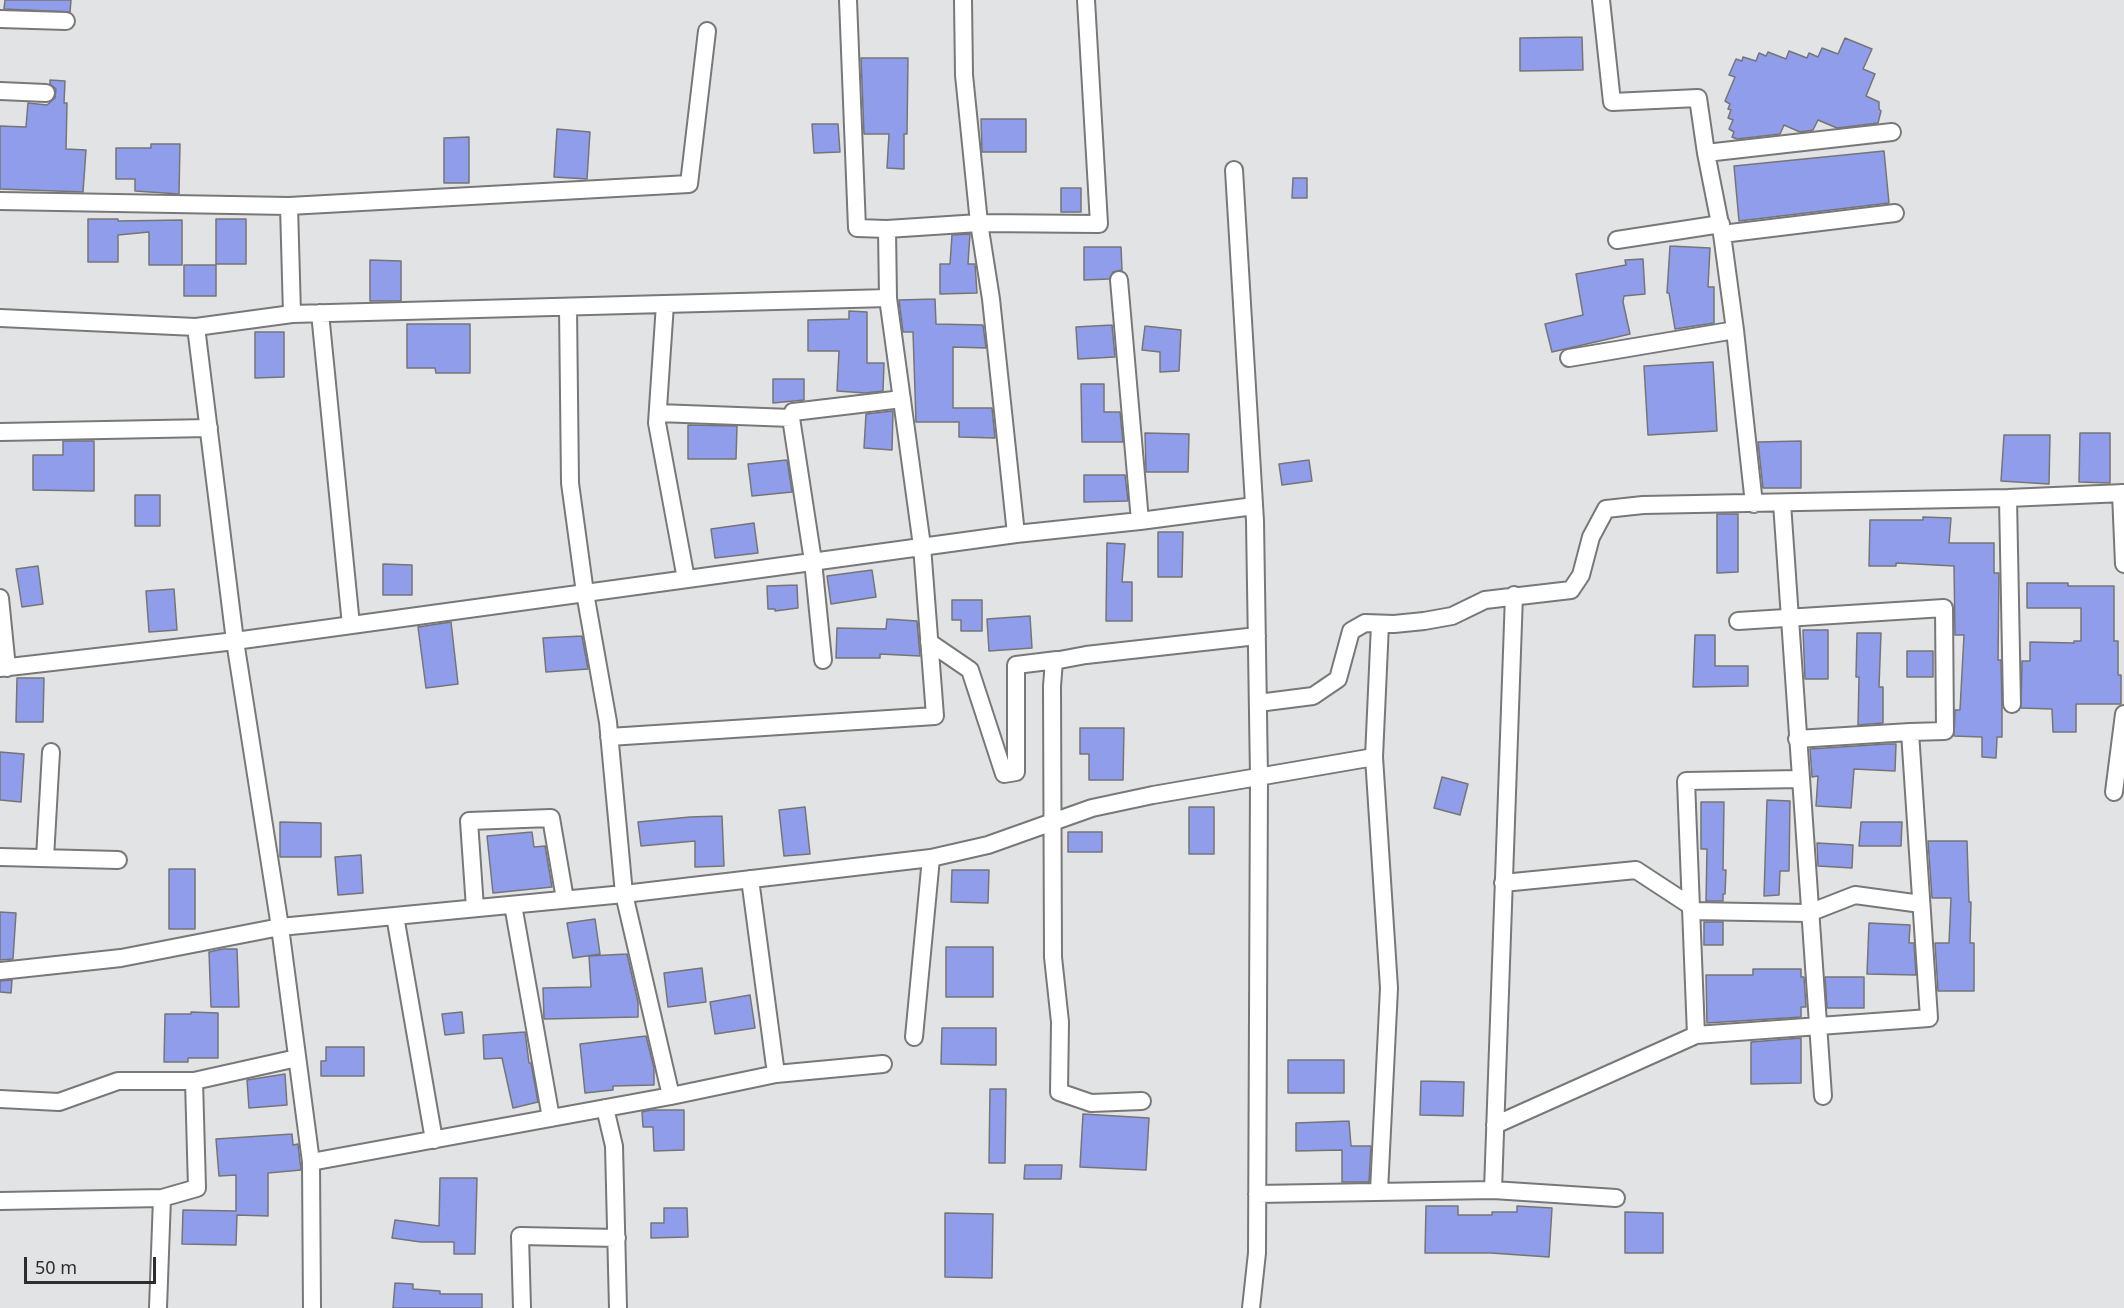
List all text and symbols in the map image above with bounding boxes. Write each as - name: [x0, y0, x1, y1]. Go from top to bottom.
- scale bar: [27, 1245, 159, 1283]
- text: 50 m: [35, 1255, 77, 1279]

